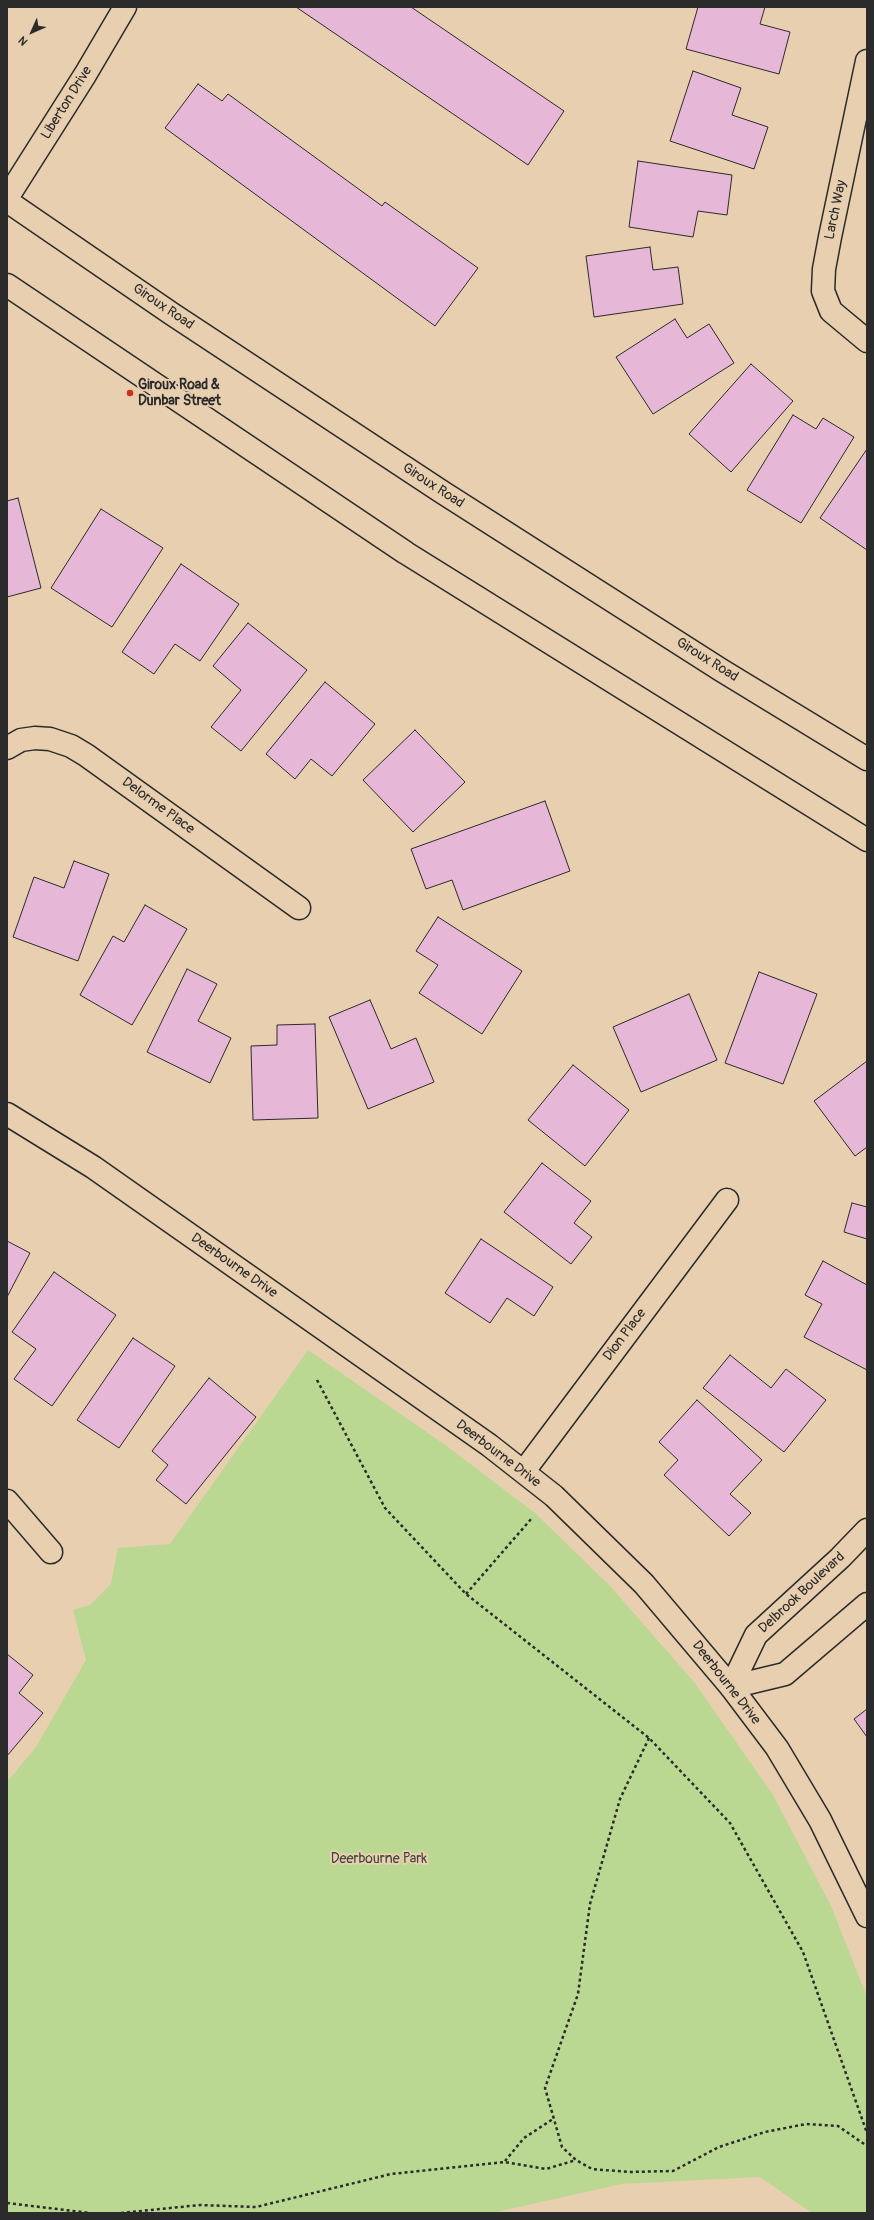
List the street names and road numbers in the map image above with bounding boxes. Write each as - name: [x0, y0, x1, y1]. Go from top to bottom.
- street label: Liberton Drive: [38, 63, 96, 143]
- street label: Larch Way: [821, 179, 851, 241]
- street label: Giroux Road: [129, 280, 197, 334]
- street label: Giroux Road: [399, 460, 467, 512]
- street label: Giroux Road: [673, 634, 741, 686]
- street label: Delorme Place: [118, 774, 198, 838]
- street label: Deerbourne Drive: [188, 1230, 280, 1302]
- street label: Dion Place: [600, 1306, 650, 1364]
- street label: Deerbourne Drive: [452, 1417, 544, 1491]
- street label: Delbrook Boulevard: [755, 1549, 849, 1637]
- street label: Deerbourne Drive: [688, 1638, 764, 1728]

